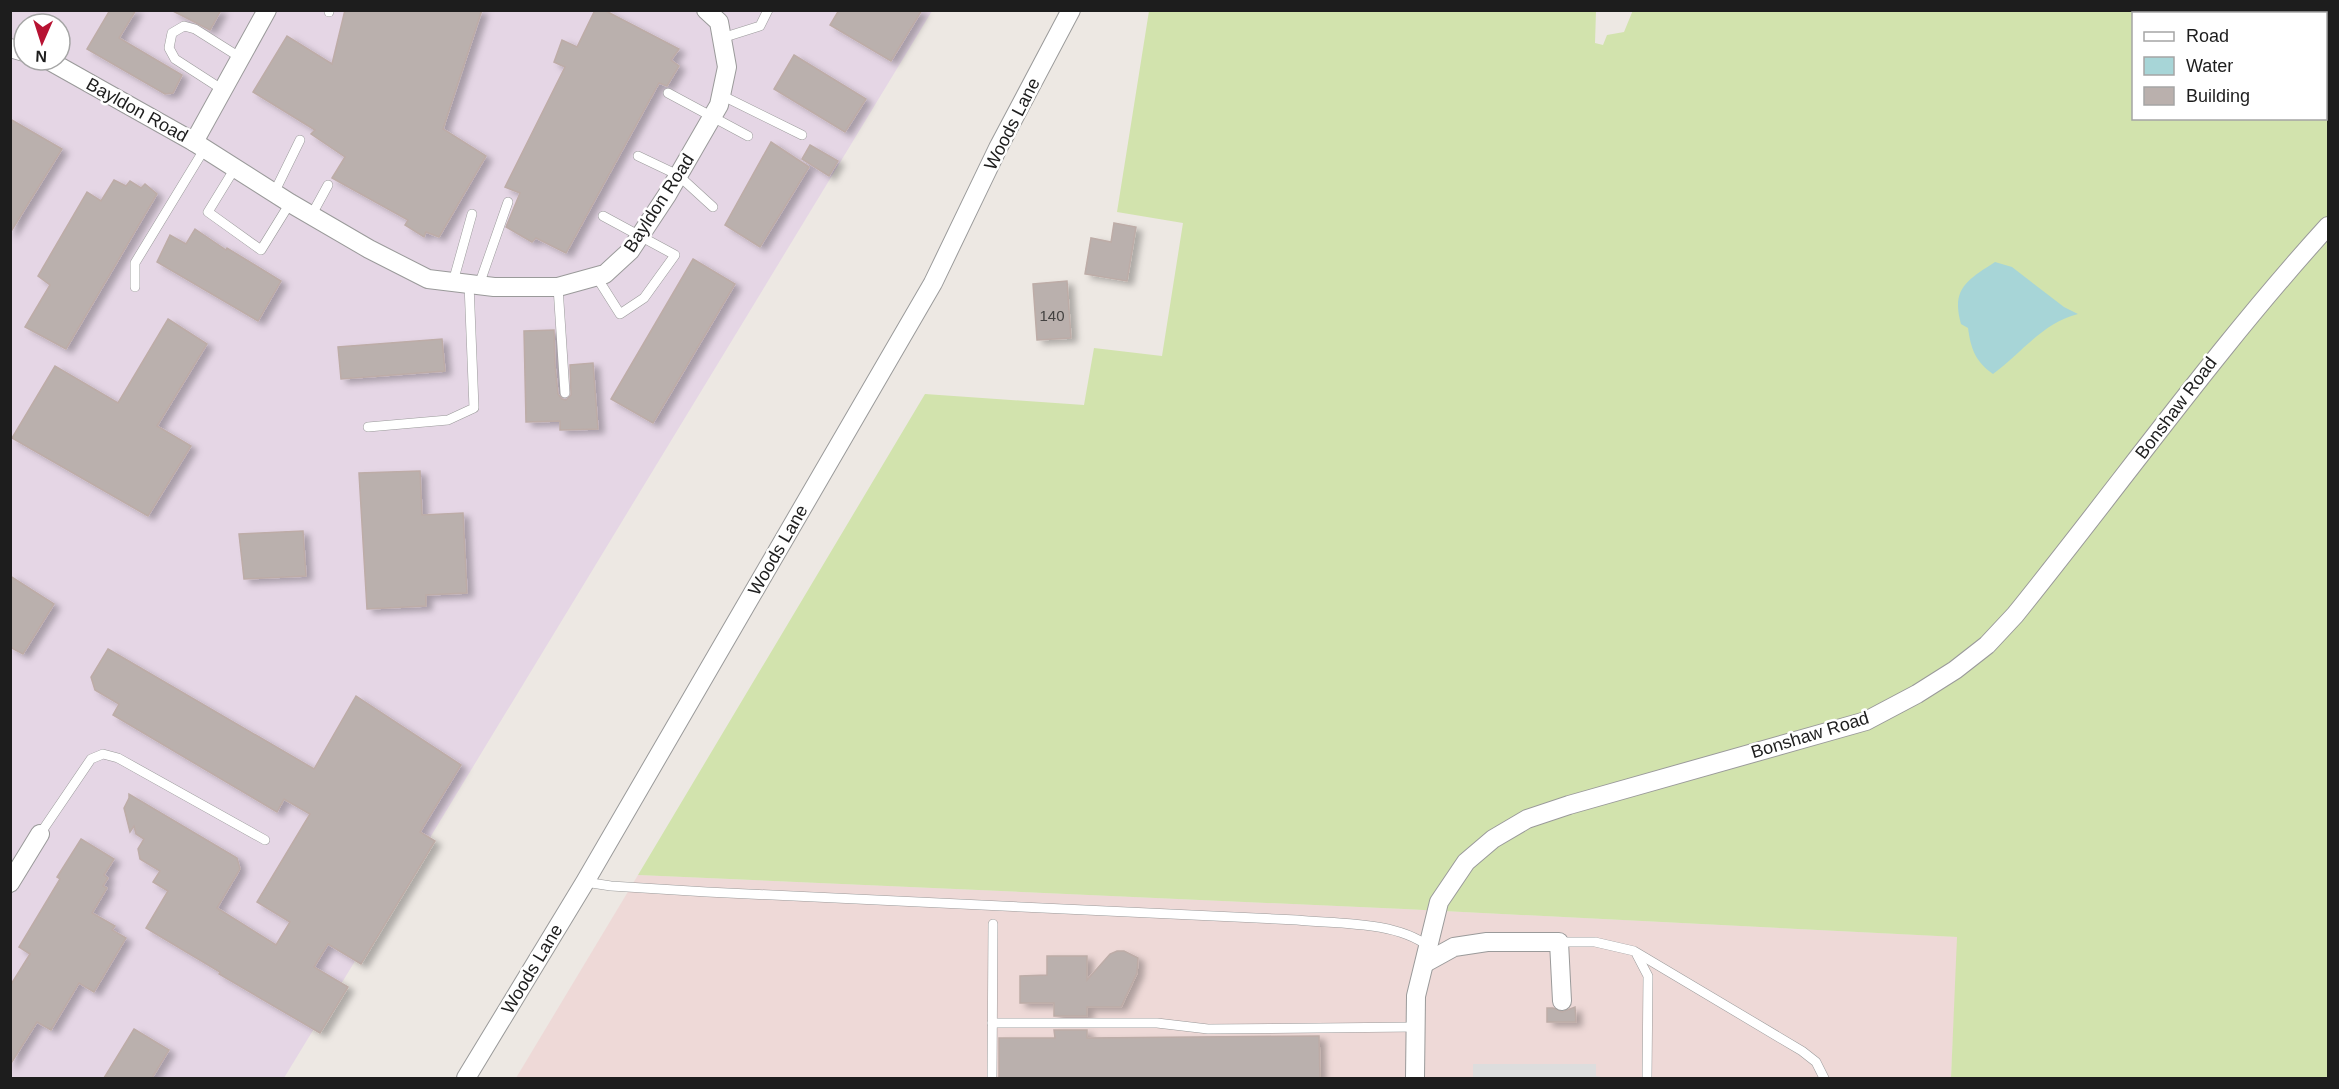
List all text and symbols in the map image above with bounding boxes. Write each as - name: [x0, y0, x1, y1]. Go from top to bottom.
- north arrow: [12, 12, 72, 72]
- legend: [2132, 12, 2327, 120]
- text: Road: [2186, 26, 2229, 46]
- text: N: [35, 48, 47, 65]
- text: Water: [2186, 56, 2233, 76]
- street label: Bayldon Road: [83, 74, 191, 146]
- street label: Woods Lane: [980, 75, 1044, 173]
- text: Building: [2186, 86, 2250, 106]
- street label: Bayldon Road: [620, 150, 698, 256]
- house number: 140: [1039, 307, 1065, 324]
- street label: Bonshaw Road: [2131, 353, 2221, 463]
- street label: Woods Lane: [744, 501, 812, 599]
- street label: Bonshaw Road: [1749, 708, 1871, 762]
- street label: Woods Lane: [497, 921, 567, 1017]

